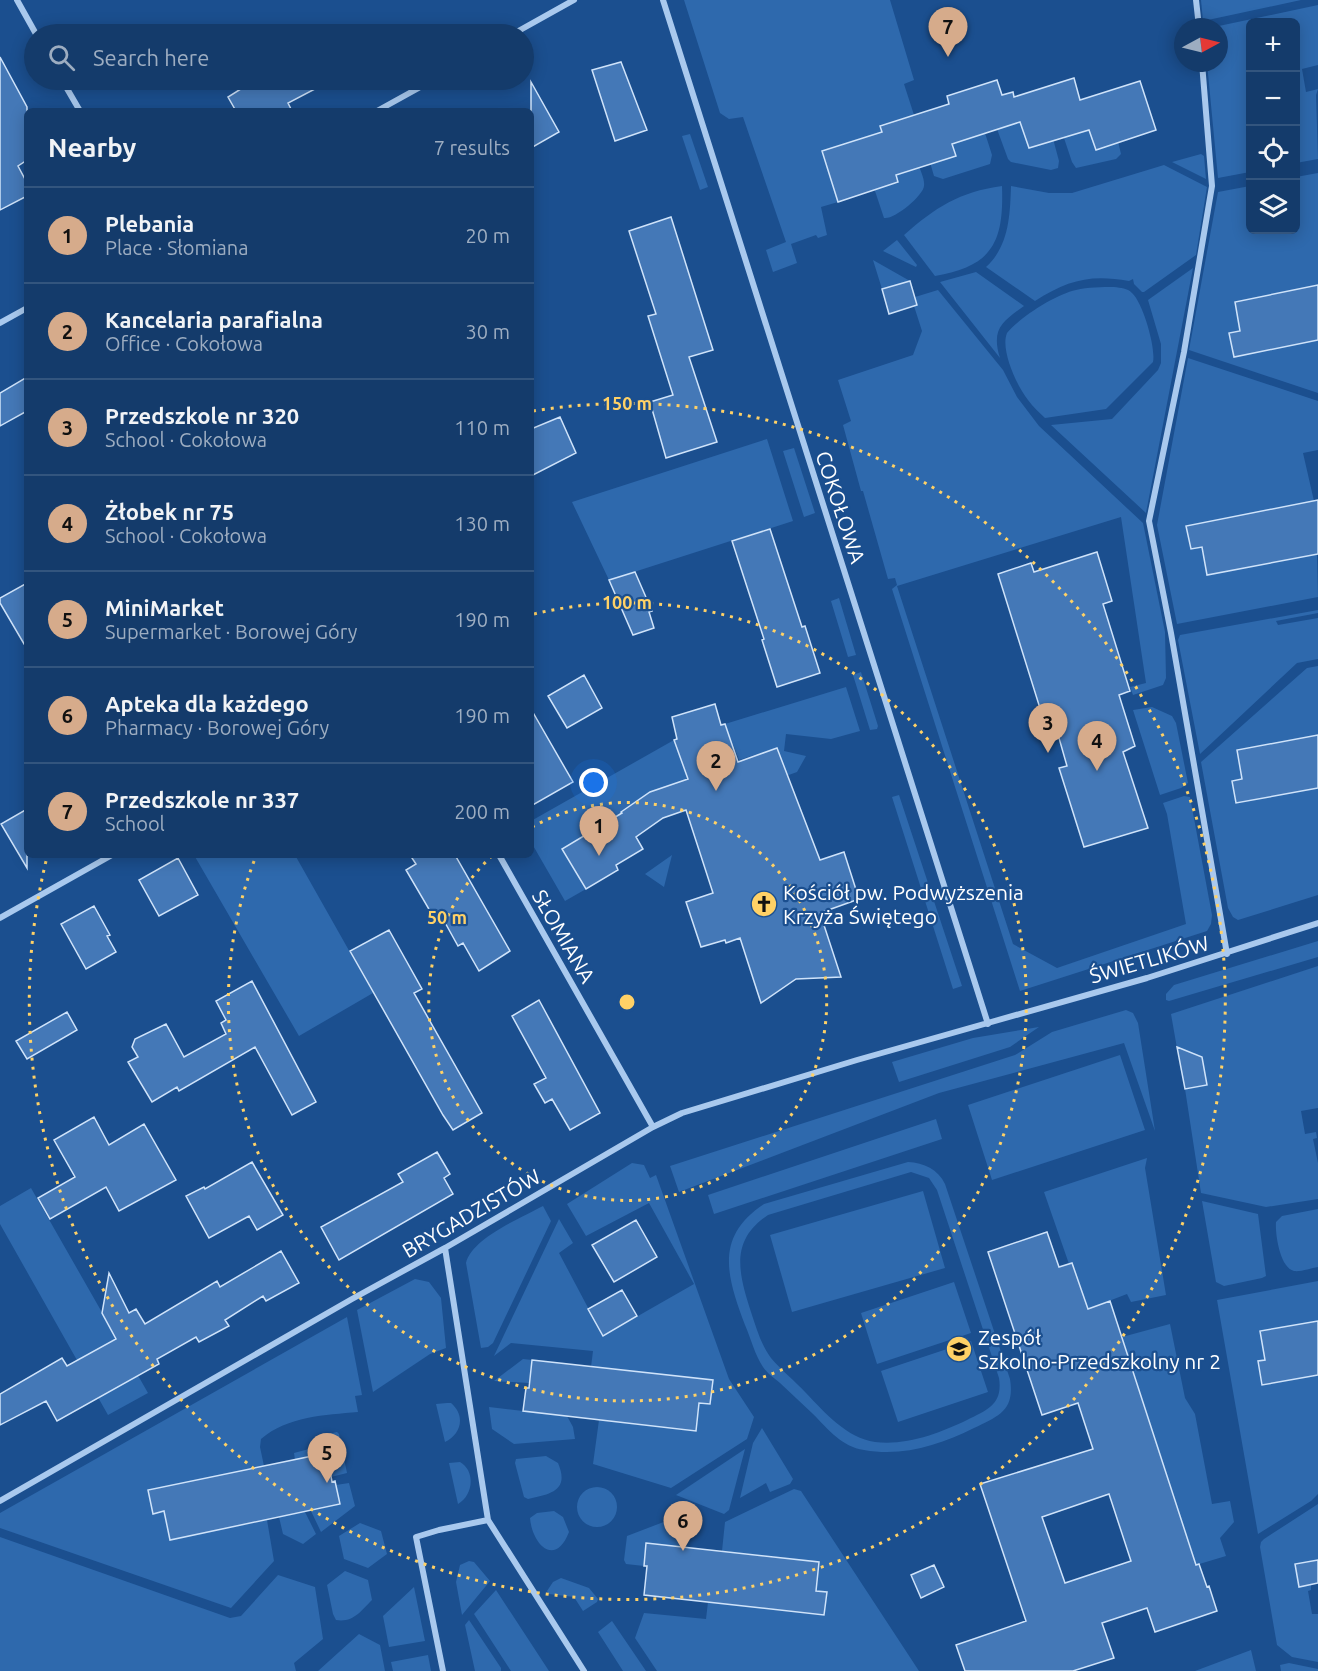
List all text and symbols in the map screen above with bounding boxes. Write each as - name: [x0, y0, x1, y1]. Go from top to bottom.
- pin: 7: [928, 8, 968, 57]
- north arrow: [1174, 18, 1228, 72]
- map controls: [1246, 18, 1300, 234]
- button: +: [1246, 18, 1300, 72]
- search box: [24, 24, 534, 90]
- icon: search: [45, 41, 78, 74]
- text: Search here: [93, 45, 209, 70]
- button: −: [1246, 72, 1300, 126]
- button: locate: [1246, 126, 1300, 180]
- text: Nearby: [48, 133, 136, 162]
- text: 7 results: [434, 136, 510, 159]
- button: layers: [1246, 180, 1300, 234]
- text: Plebania: [105, 211, 194, 236]
- text: 1: [62, 224, 73, 247]
- text: 20 m: [466, 224, 510, 247]
- text: Place · Słomiana: [105, 236, 249, 259]
- text: Kancelaria parafialna: [105, 307, 323, 332]
- text: 2: [62, 320, 73, 343]
- text: 30 m: [466, 320, 510, 343]
- text: Office · Cokołowa: [105, 332, 263, 355]
- text: 150 m: [602, 393, 652, 413]
- text: Przedszkole nr 320: [105, 403, 299, 428]
- text: 3: [62, 416, 73, 439]
- text: 110 m: [454, 416, 510, 439]
- text: School · Cokołowa: [105, 428, 267, 451]
- street label: COKOŁOWA: [812, 448, 871, 567]
- text: Żłobek nr 75: [105, 499, 234, 524]
- text: 4: [62, 512, 73, 535]
- text: 130 m: [454, 512, 510, 535]
- text: School · Cokołowa: [105, 524, 267, 547]
- text: 100 m: [602, 592, 652, 612]
- text: MiniMarket: [105, 595, 224, 620]
- text: 5: [62, 608, 73, 631]
- text: 190 m: [454, 608, 510, 631]
- text: Supermarket · Borowej Góry: [105, 620, 357, 643]
- text: Apteka dla każdego: [105, 691, 309, 716]
- text: 6: [62, 704, 73, 727]
- text: 190 m: [454, 704, 510, 727]
- pin: 3: [1028, 704, 1068, 753]
- text: Pharmacy · Borowej Góry: [105, 716, 329, 739]
- pin: 4: [1078, 722, 1116, 771]
- pin: 2: [696, 742, 736, 791]
- your location: [579, 768, 608, 797]
- text: Przedszkole nr 337: [105, 787, 299, 812]
- text: 7: [62, 800, 73, 823]
- text: 200 m: [454, 800, 510, 823]
- pin: 1: [580, 806, 618, 856]
- text: School: [105, 812, 165, 835]
- place label: Kościół pw. Podwyższenia Krzyża Świętego: [783, 880, 1024, 928]
- street label: SŁOMIANA: [528, 885, 600, 987]
- church icon: Kościół pw. Podwyższenia Krzyża Świętego: [749, 889, 779, 919]
- text: 50 m: [427, 907, 467, 927]
- street label: ŚWIETLIKÓW: [1086, 930, 1212, 988]
- centre of rings: [617, 992, 637, 1012]
- street label: BRYGADZISTÓW: [398, 1164, 544, 1262]
- place label: Zespół Szkolno-Przedszkolny nr 2: [978, 1325, 1221, 1373]
- school or university icon: Zespół Szkolno-Przedszkolny nr 2: [944, 1334, 974, 1364]
- pin: 5: [308, 1434, 346, 1483]
- pin: 6: [664, 1502, 702, 1551]

